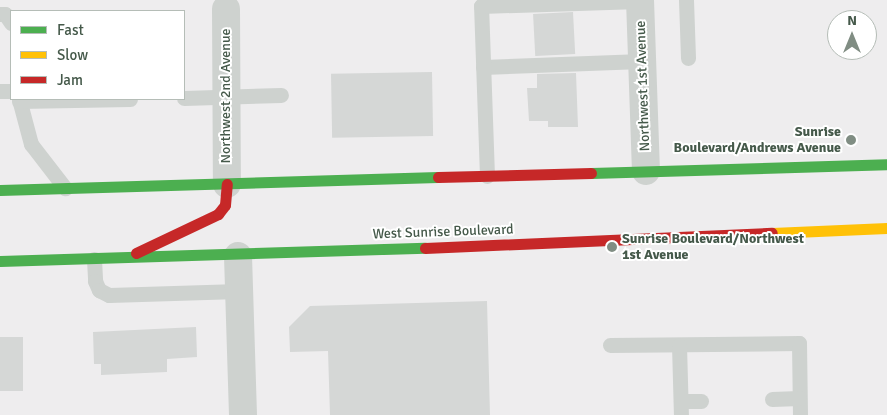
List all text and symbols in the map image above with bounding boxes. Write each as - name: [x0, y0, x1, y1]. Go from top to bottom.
- legend: [10, 10, 185, 100]
- north arrow: [827, 10, 877, 60]
- text: N: [847, 12, 857, 29]
- street label: Northwest 1st Avenue: [632, 20, 654, 152]
- text: Fast: [57, 21, 84, 39]
- street label: Northwest 2nd Avenue: [218, 28, 234, 164]
- text: Slow: [57, 46, 88, 64]
- text: Jam: [57, 71, 83, 89]
- place label: Sunrise Boulevard/Andrews Avenue: [674, 124, 841, 156]
- marker: Sunrise Boulevard/Andrews Avenue: [845, 134, 857, 146]
- street label: West Sunrise Boulevard: [372, 221, 514, 243]
- place label: Sunrise Boulevard/Northwest 1st Avenue: [622, 231, 804, 264]
- marker: Sunrise Boulevard/Northwest 1st Avenue: [606, 241, 618, 253]

